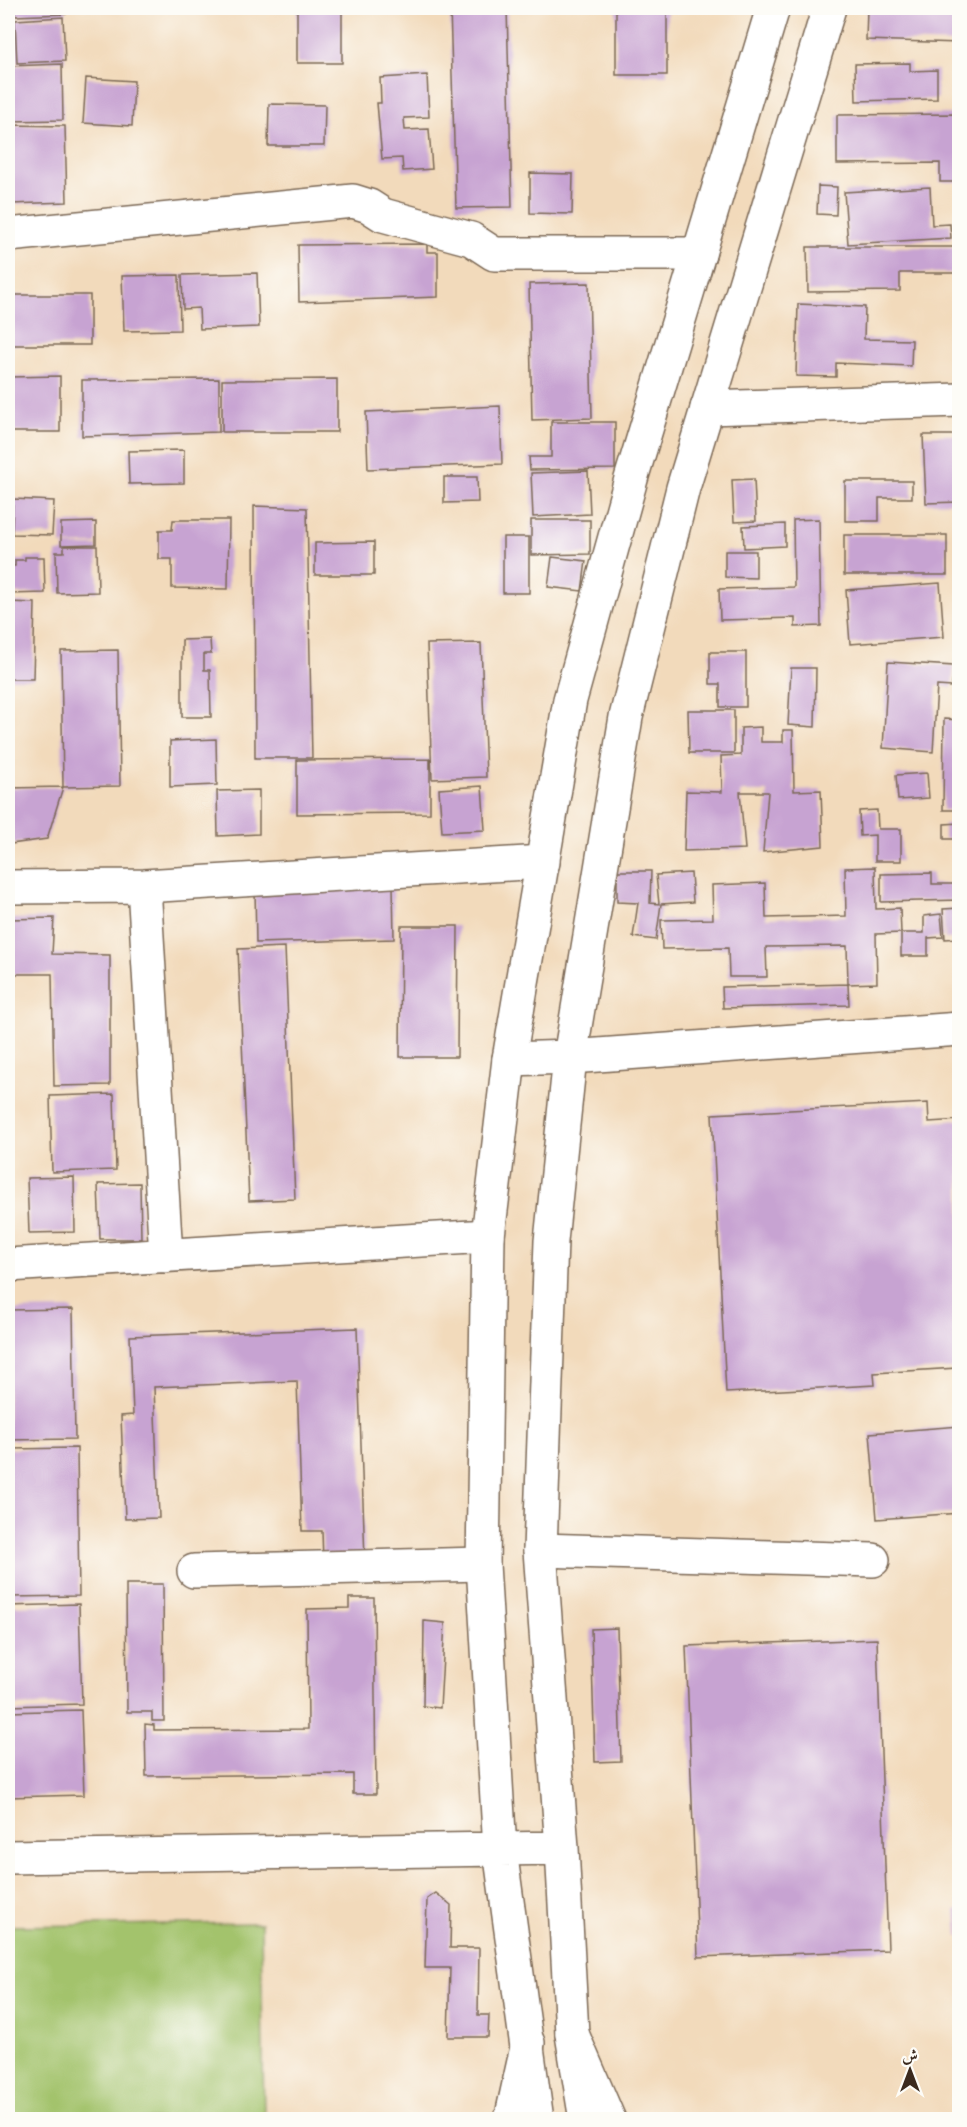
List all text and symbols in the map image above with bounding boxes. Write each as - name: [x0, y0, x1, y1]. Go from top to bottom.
- north arrow: [880, 2040, 940, 2100]
- text: ش: [902, 2045, 918, 2066]

